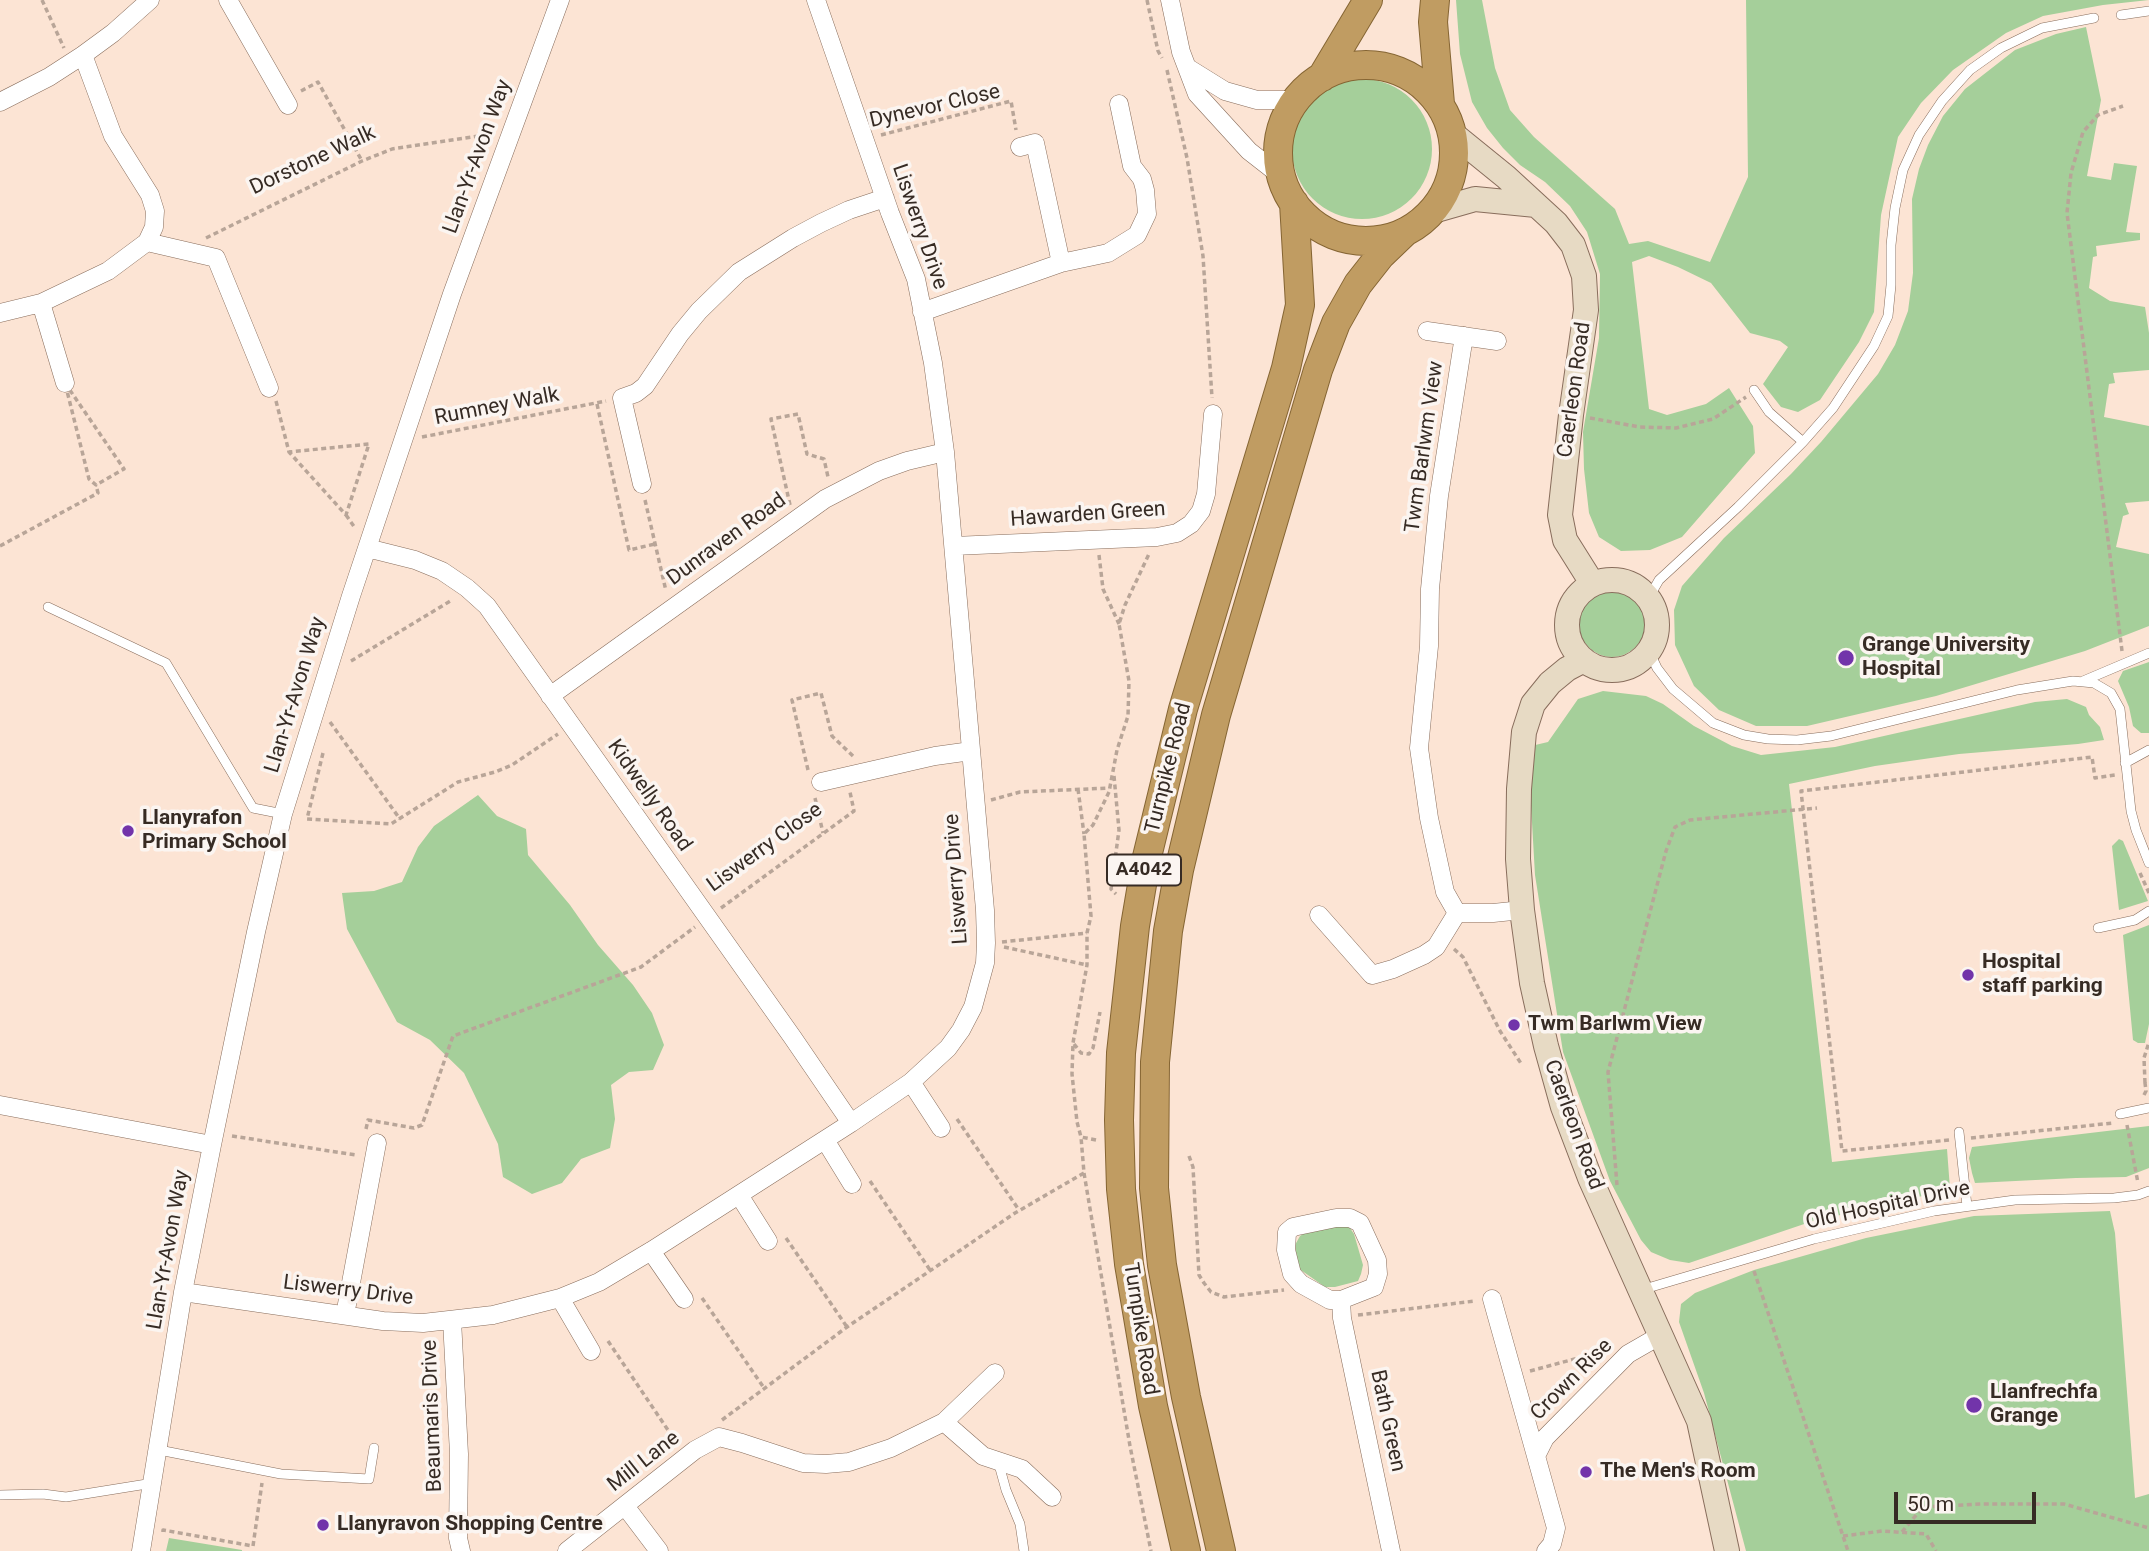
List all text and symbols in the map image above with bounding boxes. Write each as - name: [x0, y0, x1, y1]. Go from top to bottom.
- street label: Llan-Yr-Avon Way: [438, 77, 518, 237]
- street label: Dynevor Close: [867, 80, 1003, 134]
- street label: Dorstone Walk: [246, 121, 380, 201]
- street label: Liswerry Drive: [886, 161, 952, 293]
- street label: Caerleon Road: [1553, 321, 1597, 459]
- street label: Twm Barlwm View: [1400, 360, 1450, 534]
- street label: Rumney Walk: [433, 383, 561, 431]
- street label: Dunraven Road: [663, 488, 791, 592]
- street label: Hawarden Green: [1010, 497, 1166, 533]
- street label: Llan-Yr-Avon Way: [260, 614, 332, 776]
- place label: Grange University Hospital: [1862, 633, 2030, 683]
- marker: Grange University Hospital: [1836, 648, 1856, 668]
- street label: Turnpike Road: [1141, 700, 1197, 836]
- street label: Kidwelly Road: [601, 735, 697, 857]
- street label: Liswerry Close: [702, 798, 828, 898]
- place label: Llanyrafon Primary School: [142, 806, 287, 856]
- street label: Liswerry Drive: [940, 813, 974, 945]
- marker: Llanyrafon Primary School: [120, 823, 136, 839]
- road number: A4042: [1107, 855, 1181, 886]
- place label: Hospital staff parking: [1982, 950, 2103, 1000]
- marker: Hospital staff parking: [1960, 967, 1976, 983]
- place label: Twm Barlwm View: [1528, 1012, 1702, 1038]
- marker: Twm Barlwm View: [1506, 1017, 1522, 1033]
- street label: Caerleon Road: [1538, 1057, 1608, 1193]
- street label: Llan-Yr-Avon Way: [143, 1168, 195, 1332]
- street label: Old Hospital Drive: [1804, 1176, 1972, 1236]
- street label: Turnpike Road: [1117, 1261, 1163, 1397]
- street label: Liswerry Drive: [281, 1271, 415, 1311]
- street label: Crown Rise: [1526, 1334, 1618, 1426]
- street label: Beaumaris Drive: [418, 1339, 448, 1493]
- street label: Bath Green: [1364, 1368, 1410, 1474]
- place label: Llanfrechfa Grange: [1990, 1380, 2098, 1430]
- marker: Llanfrechfa Grange: [1964, 1395, 1984, 1415]
- street label: Mill Lane: [603, 1426, 685, 1498]
- place label: The Men's Room: [1600, 1459, 1756, 1485]
- marker: The Men's Room: [1578, 1464, 1594, 1480]
- scale bar: [1897, 1478, 2039, 1522]
- text: 50 m: [1907, 1492, 1954, 1516]
- place label: Llanyravon Shopping Centre: [337, 1512, 603, 1538]
- marker: Llanyravon Shopping Centre: [315, 1517, 331, 1533]

